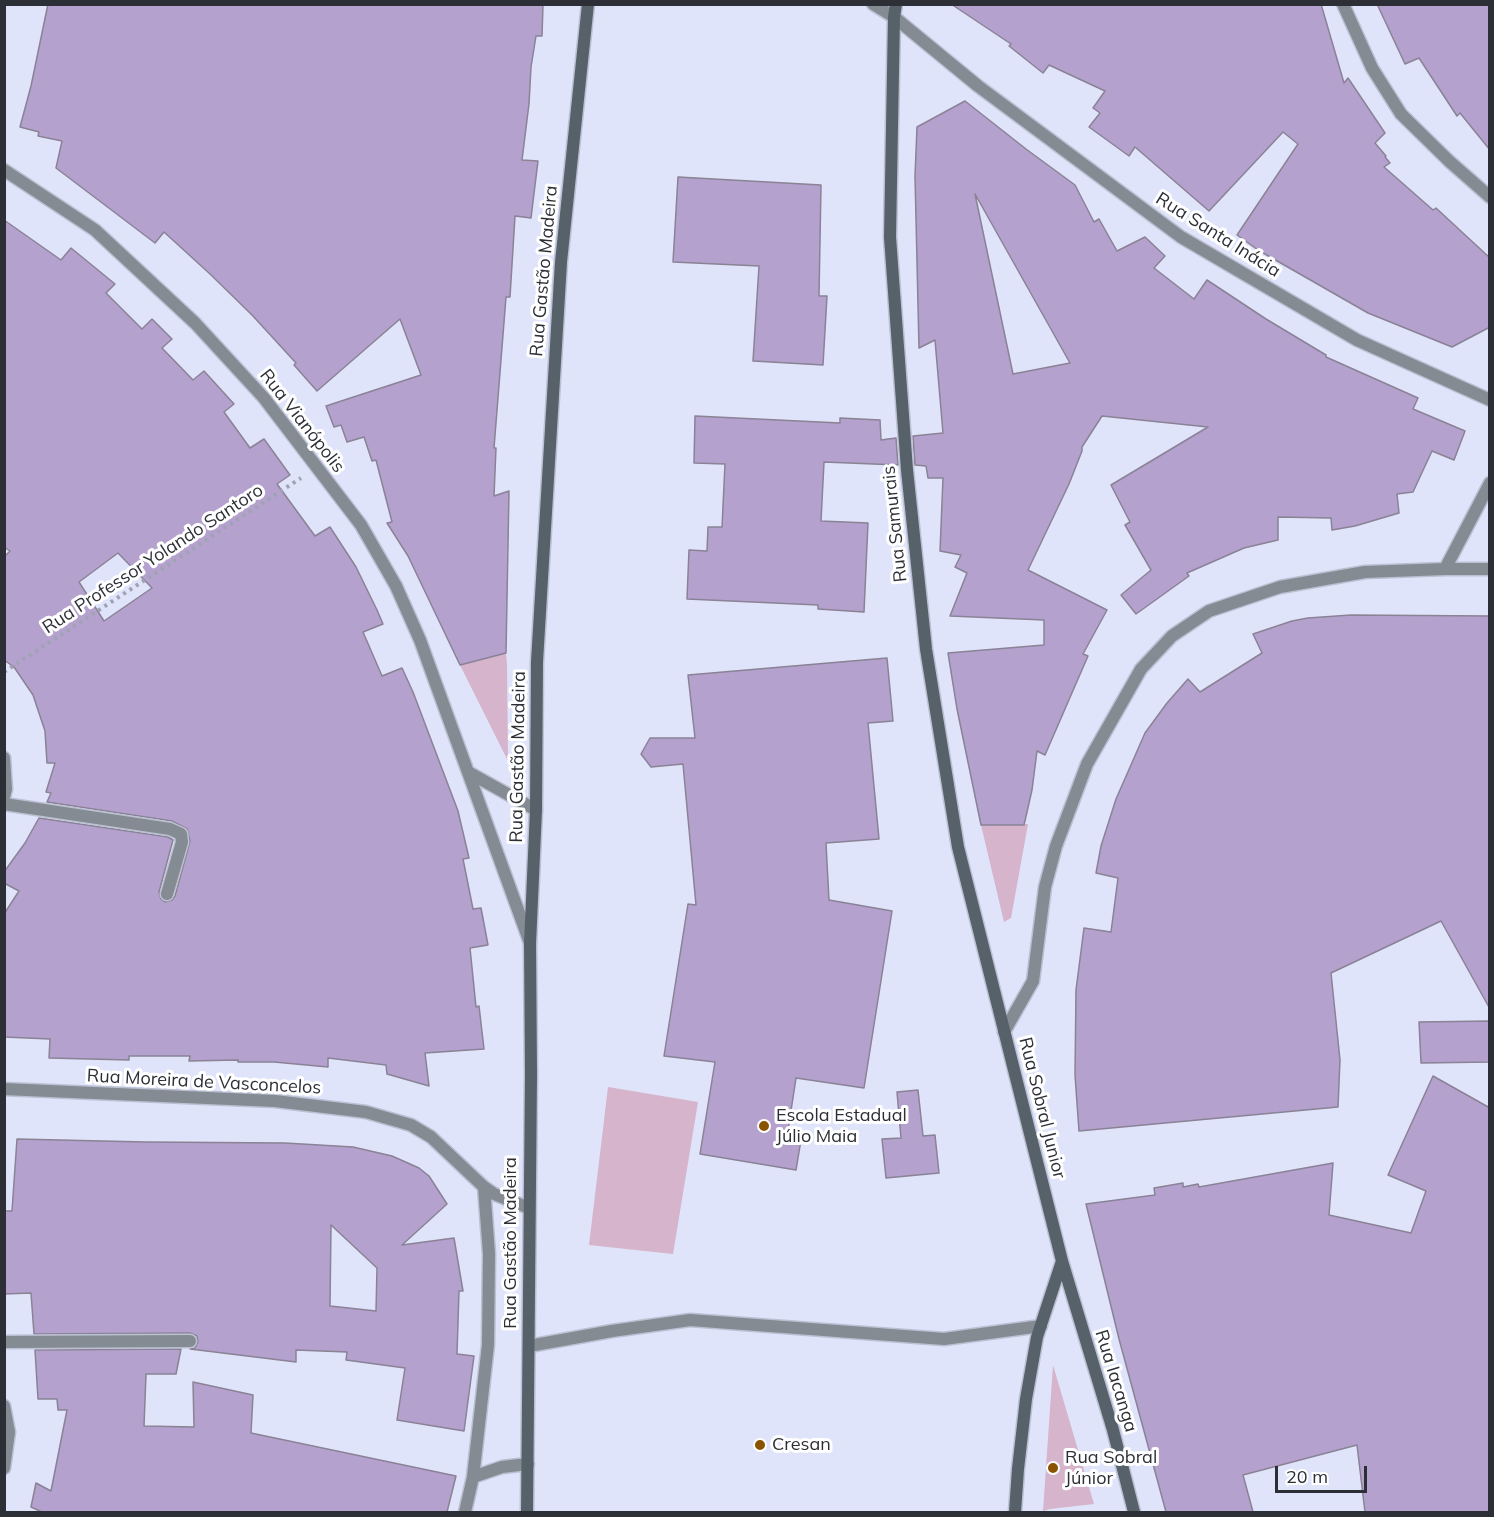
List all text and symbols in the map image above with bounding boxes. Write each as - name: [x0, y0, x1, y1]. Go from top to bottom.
- street label: Rua Gastão Madeira: [526, 185, 562, 357]
- street label: Rua Santa Inácia: [1152, 188, 1284, 282]
- street label: Rua Vianópolis: [255, 365, 349, 477]
- street label: Rua Samurais: [878, 465, 912, 583]
- street label: Rua Professor Yolando Santoro: [39, 480, 267, 638]
- street label: Rua Gastão Madeira: [506, 671, 530, 843]
- street label: Rua Sobral Junior: [1014, 1035, 1070, 1181]
- street label: Rua Moreira de Vasconcelos: [86, 1065, 322, 1099]
- place label: Escola Estadual Júlio Maia: [776, 1105, 907, 1148]
- marker: Escola Estadual Júlio Maia: [757, 1119, 771, 1133]
- street label: Rua Gastão Madeira: [500, 1157, 522, 1329]
- street label: Rua Iacanga: [1090, 1327, 1142, 1435]
- place label: Cresan: [772, 1434, 831, 1456]
- marker: Cresan: [753, 1438, 767, 1452]
- place label: Rua Sobral Júnior: [1065, 1447, 1157, 1490]
- scale bar: [1278, 1454, 1370, 1492]
- marker: Rua Sobral Júnior: [1046, 1461, 1060, 1475]
- text: 20 m: [1286, 1465, 1328, 1488]

